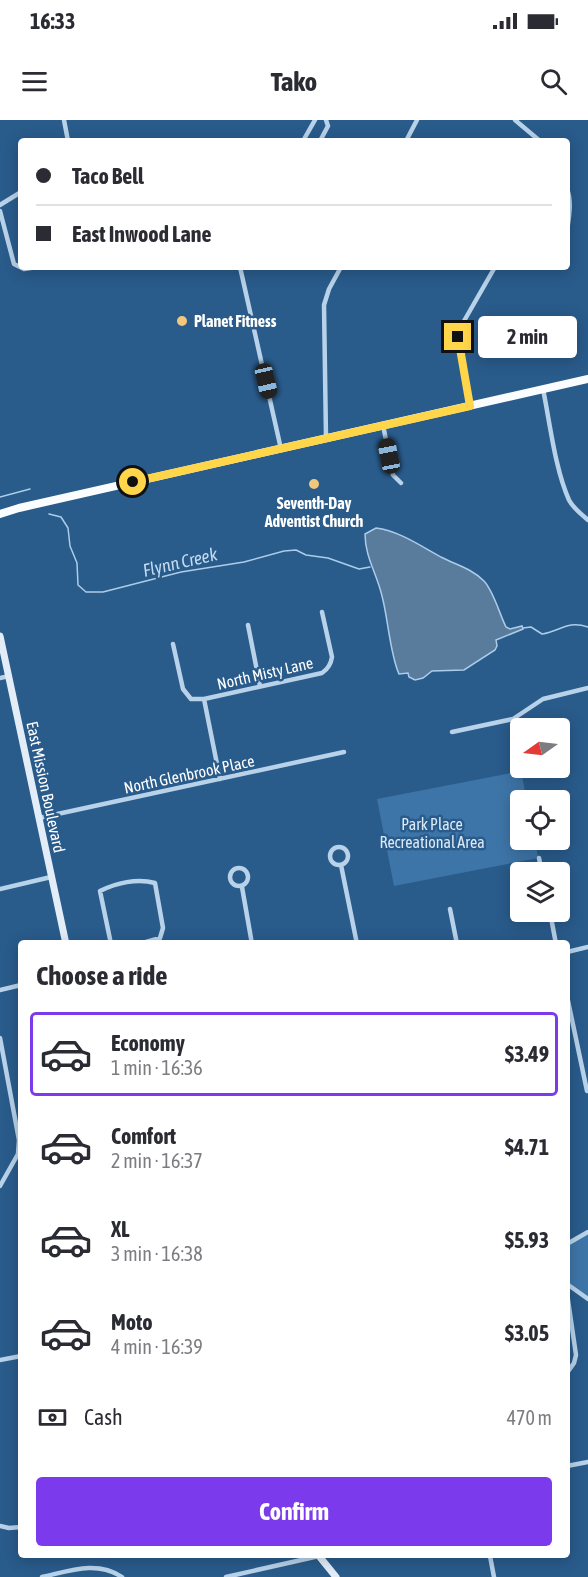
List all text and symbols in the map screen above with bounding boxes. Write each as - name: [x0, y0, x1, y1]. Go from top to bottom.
- text: 16:33: [30, 8, 75, 34]
- icon: menu: [18, 65, 51, 98]
- icon: search: [537, 65, 570, 98]
- text: Tako: [271, 66, 317, 97]
- text: Taco Bell: [72, 163, 144, 189]
- text: East Inwood Lane: [72, 221, 211, 247]
- place label: Planet Fitness: [194, 312, 277, 330]
- marker: Planet Fitness: [175, 314, 189, 328]
- callout: 2 min: [479, 316, 578, 358]
- route end: [444, 323, 471, 350]
- text: 2 min: [507, 325, 548, 348]
- car: [253, 361, 279, 401]
- car: [377, 437, 401, 475]
- route start: [119, 468, 146, 495]
- marker: Seventh-Day Adventist Church: [307, 477, 321, 491]
- place label: Seventh-Day Adventist Church: [264, 494, 364, 530]
- water label: Flynn Creek: [141, 543, 220, 581]
- street label: North Misty Lane: [215, 653, 315, 694]
- north arrow: [510, 718, 570, 778]
- map controls: [510, 718, 570, 922]
- street label: East Mission Boulevard: [23, 720, 69, 854]
- street label: North Glenbrook Place: [122, 751, 256, 797]
- button: locate: [510, 790, 570, 850]
- park label: Park Place Recreational Area: [379, 815, 485, 851]
- button: layers: [510, 862, 570, 922]
- text: Choose a ride: [36, 960, 168, 991]
- icon: car: [39, 1027, 93, 1081]
- text: Economy: [111, 1030, 185, 1056]
- text: $3.49: [505, 1041, 549, 1067]
- text: 1 min · 16:36: [111, 1056, 203, 1079]
- icon: car: [39, 1120, 93, 1174]
- text: Comfort: [111, 1123, 176, 1149]
- text: $4.71: [505, 1134, 549, 1160]
- text: 2 min · 16:37: [111, 1149, 203, 1172]
- icon: car: [39, 1213, 93, 1267]
- text: XL: [111, 1216, 129, 1242]
- text: $5.93: [505, 1227, 549, 1253]
- text: 3 min · 16:38: [111, 1242, 203, 1265]
- icon: car: [39, 1306, 93, 1360]
- text: Moto: [111, 1309, 153, 1335]
- text: $3.05: [505, 1320, 549, 1346]
- text: 4 min · 16:39: [111, 1335, 203, 1358]
- icon: cash: [36, 1401, 69, 1434]
- text: Cash: [84, 1404, 123, 1430]
- text: 470 m: [507, 1406, 552, 1429]
- button: Confirm: [36, 1477, 552, 1546]

